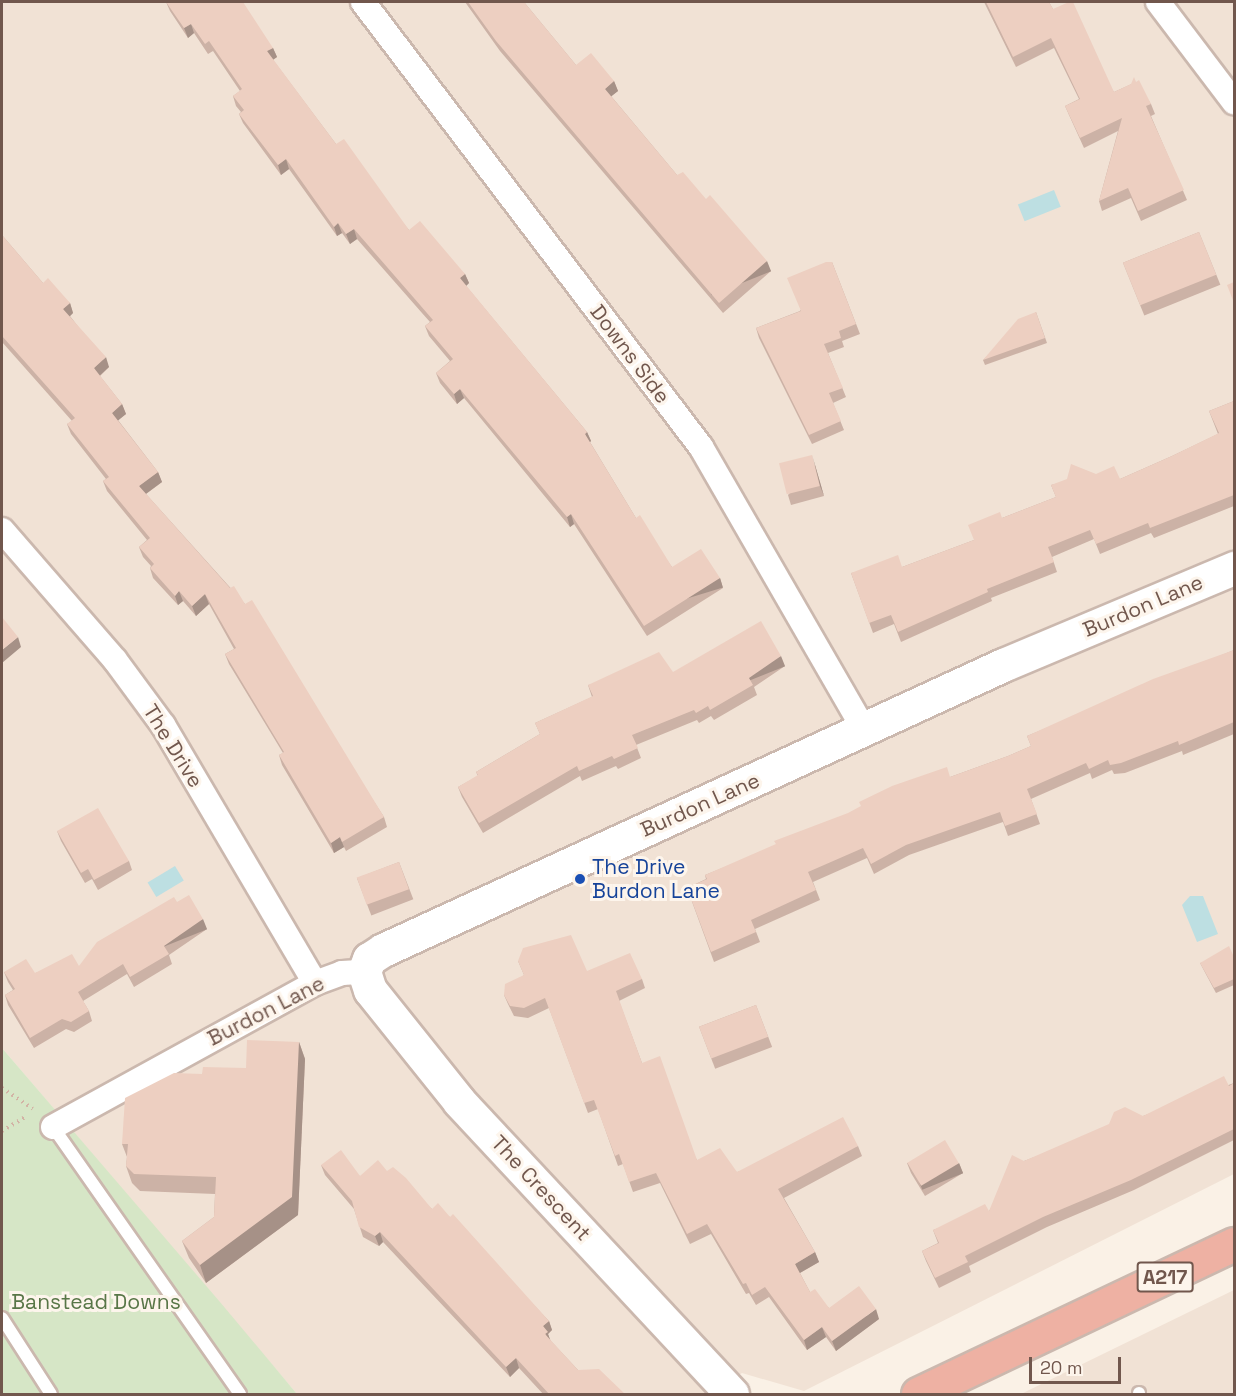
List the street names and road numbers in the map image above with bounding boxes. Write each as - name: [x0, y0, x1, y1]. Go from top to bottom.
- street label: Downs Side: [585, 300, 675, 408]
- street label: Burdon Lane: [1079, 569, 1207, 643]
- street label: The Drive: [138, 700, 208, 792]
- street label: Burdon Lane: [636, 767, 764, 843]
- street label: Burdon Lane: [203, 971, 329, 1051]
- street label: The Crescent: [486, 1130, 596, 1246]
- road number: A217: [1136, 1260, 1194, 1294]

